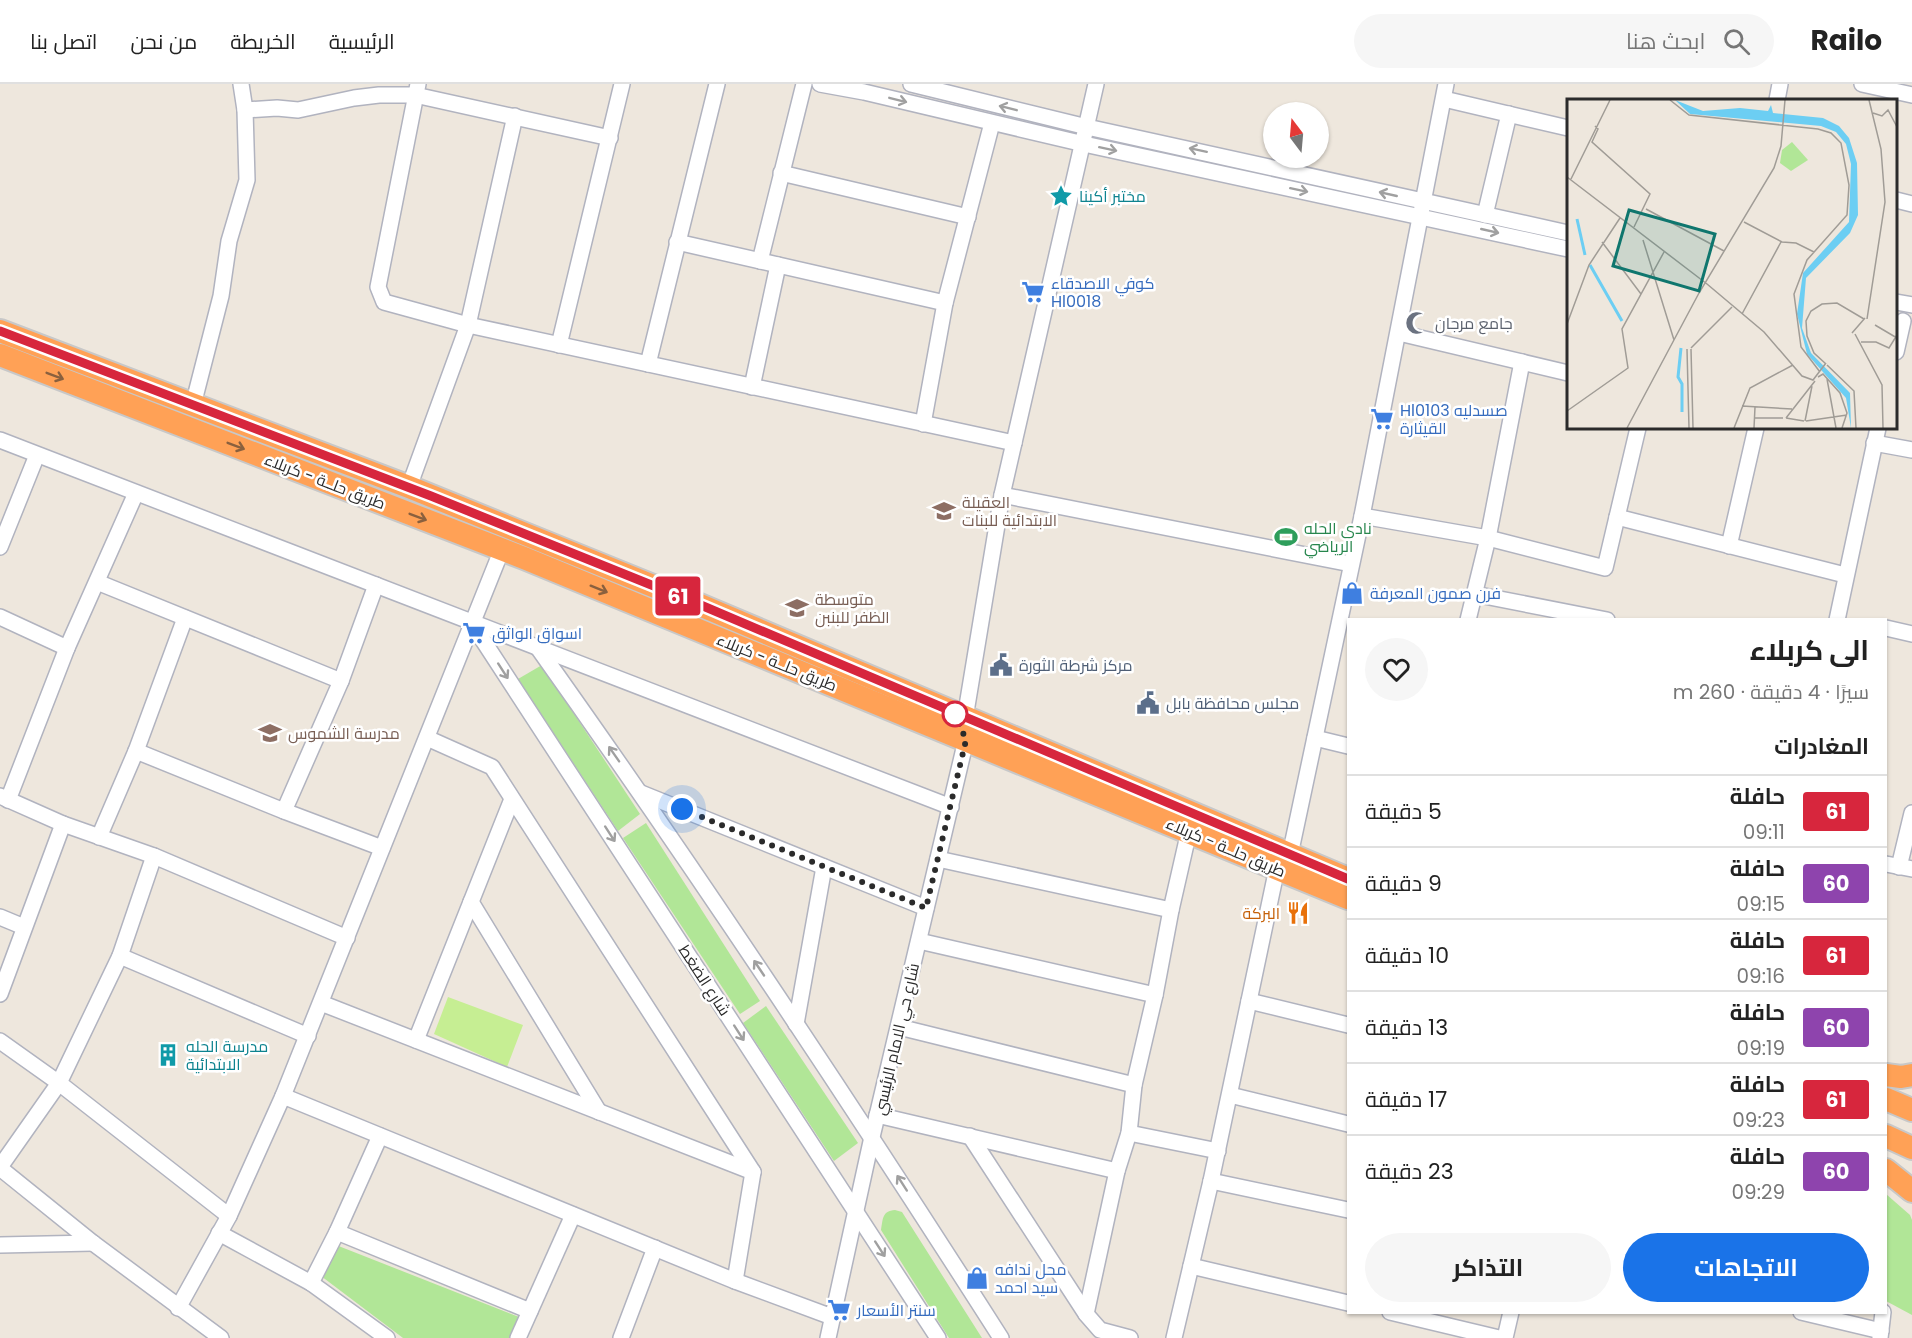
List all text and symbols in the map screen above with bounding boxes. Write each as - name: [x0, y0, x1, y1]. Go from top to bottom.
- search box: [1354, 14, 1774, 68]
- text: Railo: [1810, 21, 1882, 60]
- icon: search: [1720, 25, 1753, 58]
- text: ابحث هنا: [1626, 26, 1705, 57]
- text: اتصل بنا: [30, 27, 97, 56]
- text: من نحن: [130, 27, 197, 56]
- text: الخريطة: [230, 27, 296, 56]
- text: الرئيسية: [329, 27, 395, 56]
- one-way arrow: [888, 95, 907, 107]
- inset map: [1567, 99, 1897, 429]
- one-way arrow: [999, 101, 1018, 113]
- north arrow: [1263, 102, 1329, 168]
- map controls: [1263, 102, 1329, 168]
- one-way arrow: [1098, 144, 1118, 155]
- one-way arrow: [1189, 144, 1208, 155]
- place icon: مختبر أكينا: [1048, 183, 1074, 209]
- place label: مختبر أكينا: [1079, 185, 1146, 208]
- one-way arrow: [1289, 185, 1308, 196]
- one-way arrow: [1379, 188, 1398, 199]
- one-way arrow: [1480, 226, 1499, 238]
- place label: كوفي الاصدقاء Hl0018: [1051, 272, 1155, 313]
- supermarket icon: كوفي الاصدقاء Hl0018: [1020, 279, 1046, 305]
- mosque icon: جامع مرجان: [1404, 310, 1430, 336]
- place label: جامع مرجان: [1435, 312, 1513, 335]
- one-way arrow: [45, 371, 63, 382]
- place label: Hl0103 صسدليه القيثارة: [1400, 399, 1508, 440]
- supermarket icon: Hl0103 صسدليه القيثارة: [1369, 406, 1395, 432]
- one-way arrow: [227, 442, 245, 453]
- street label: طريق حلــة - كربلاء: [261, 448, 389, 515]
- place label: العقيلة الابتدائية للبنات: [962, 491, 1057, 532]
- school or university icon: العقيلة الابتدائية للبنات: [931, 498, 957, 524]
- one-way arrow: [409, 512, 427, 523]
- place label: نادي الحله الرياضي: [1304, 517, 1372, 559]
- sports icon: نادي الحله الرياضي: [1273, 524, 1299, 550]
- line badge: 61: [651, 576, 705, 616]
- shop icon: فرن صمون المعرفة: [1339, 580, 1365, 606]
- text: 61: [667, 582, 689, 611]
- place label: فرن صمون المعرفة: [1370, 582, 1501, 605]
- one-way arrow: [590, 584, 608, 595]
- place label: متوسطة الظفر للبنبن: [815, 588, 890, 629]
- school or university icon: متوسطة الظفر للبنبن: [784, 595, 810, 621]
- supermarket icon: اسواق الواثق: [461, 620, 487, 646]
- place label: اسواق الواثق: [492, 622, 582, 645]
- street label: طريق حلــة - كربلاء: [713, 628, 840, 697]
- text: الى كربلاء: [1749, 631, 1869, 670]
- button: heart: [1365, 638, 1428, 701]
- public building icon: مركز شرطة الثورة: [988, 652, 1014, 678]
- place label: مركز شرطة الثورة: [1019, 654, 1133, 677]
- one-way arrow: [498, 662, 510, 679]
- text: سيرًا · 4 دقيقة · 260 m: [1673, 678, 1869, 706]
- public building icon: مجلس محافظة بابل: [1135, 690, 1161, 716]
- place label: مجلس محافظة بابل: [1166, 692, 1299, 715]
- unlabelled marker: [942, 701, 968, 727]
- school or university icon: مدرسة الشموس: [257, 720, 283, 746]
- place label: مدرسة الشموس: [288, 722, 400, 745]
- text: المغادرات: [1774, 731, 1869, 762]
- one-way arrow: [608, 747, 620, 763]
- text: حافلة: [1730, 781, 1785, 812]
- your location: [667, 794, 697, 824]
- text: 5 دقيقة: [1365, 796, 1442, 827]
- text: 61: [1825, 797, 1847, 826]
- street label: طريق حلــة - كربلاء: [1163, 812, 1289, 883]
- text: 09:11: [1743, 818, 1785, 846]
- one-way arrow: [603, 826, 616, 843]
- text: حافلة: [1730, 853, 1785, 884]
- text: 9 دقيقة: [1365, 868, 1442, 899]
- text: 60: [1822, 869, 1850, 898]
- text: 09:15: [1737, 890, 1785, 918]
- restaurant icon: البركة: [1285, 900, 1311, 926]
- place label: البركة: [1243, 902, 1280, 925]
- text: حافلة: [1730, 925, 1785, 956]
- street label: شارع الضغط: [673, 940, 736, 1020]
- text: 10 دقيقة: [1365, 940, 1449, 971]
- text: 61: [1825, 941, 1847, 970]
- one-way arrow: [753, 960, 765, 977]
- street label: شارع حي الامام الرئيسي: [868, 961, 927, 1118]
- text: 09:16: [1736, 962, 1785, 990]
- text: حافلة: [1730, 997, 1785, 1028]
- text: 13 دقيقة: [1365, 1012, 1448, 1043]
- text: 60: [1822, 1013, 1850, 1042]
- one-way arrow: [733, 1024, 745, 1041]
- text: 09:19: [1737, 1034, 1785, 1062]
- place label: مدرسة الحله الابتدائية: [186, 1035, 268, 1076]
- building icon: مدرسة الحله الابتدائية: [155, 1042, 181, 1068]
- text: حافلة: [1730, 1069, 1785, 1100]
- text: 17 دقيقة: [1365, 1084, 1447, 1115]
- text: 61: [1825, 1085, 1847, 1114]
- text: 09:23: [1732, 1106, 1785, 1134]
- text: حافلة: [1730, 1141, 1785, 1172]
- text: 23 دقيقة: [1365, 1156, 1454, 1187]
- text: 60: [1822, 1157, 1850, 1186]
- one-way arrow: [895, 1174, 908, 1191]
- text: 09:29: [1731, 1178, 1785, 1206]
- button: التذاكر: [1365, 1233, 1611, 1302]
- button: الاتجاهات: [1623, 1233, 1869, 1302]
- one-way arrow: [874, 1240, 886, 1257]
- place label: محل ندافه سيد احمد: [995, 1258, 1066, 1299]
- shop icon: محل ندافه سيد احمد: [964, 1265, 990, 1291]
- supermarket icon: سنتر الأسعار: [826, 1297, 852, 1323]
- place label: سنتر الأسعار: [856, 1299, 936, 1322]

